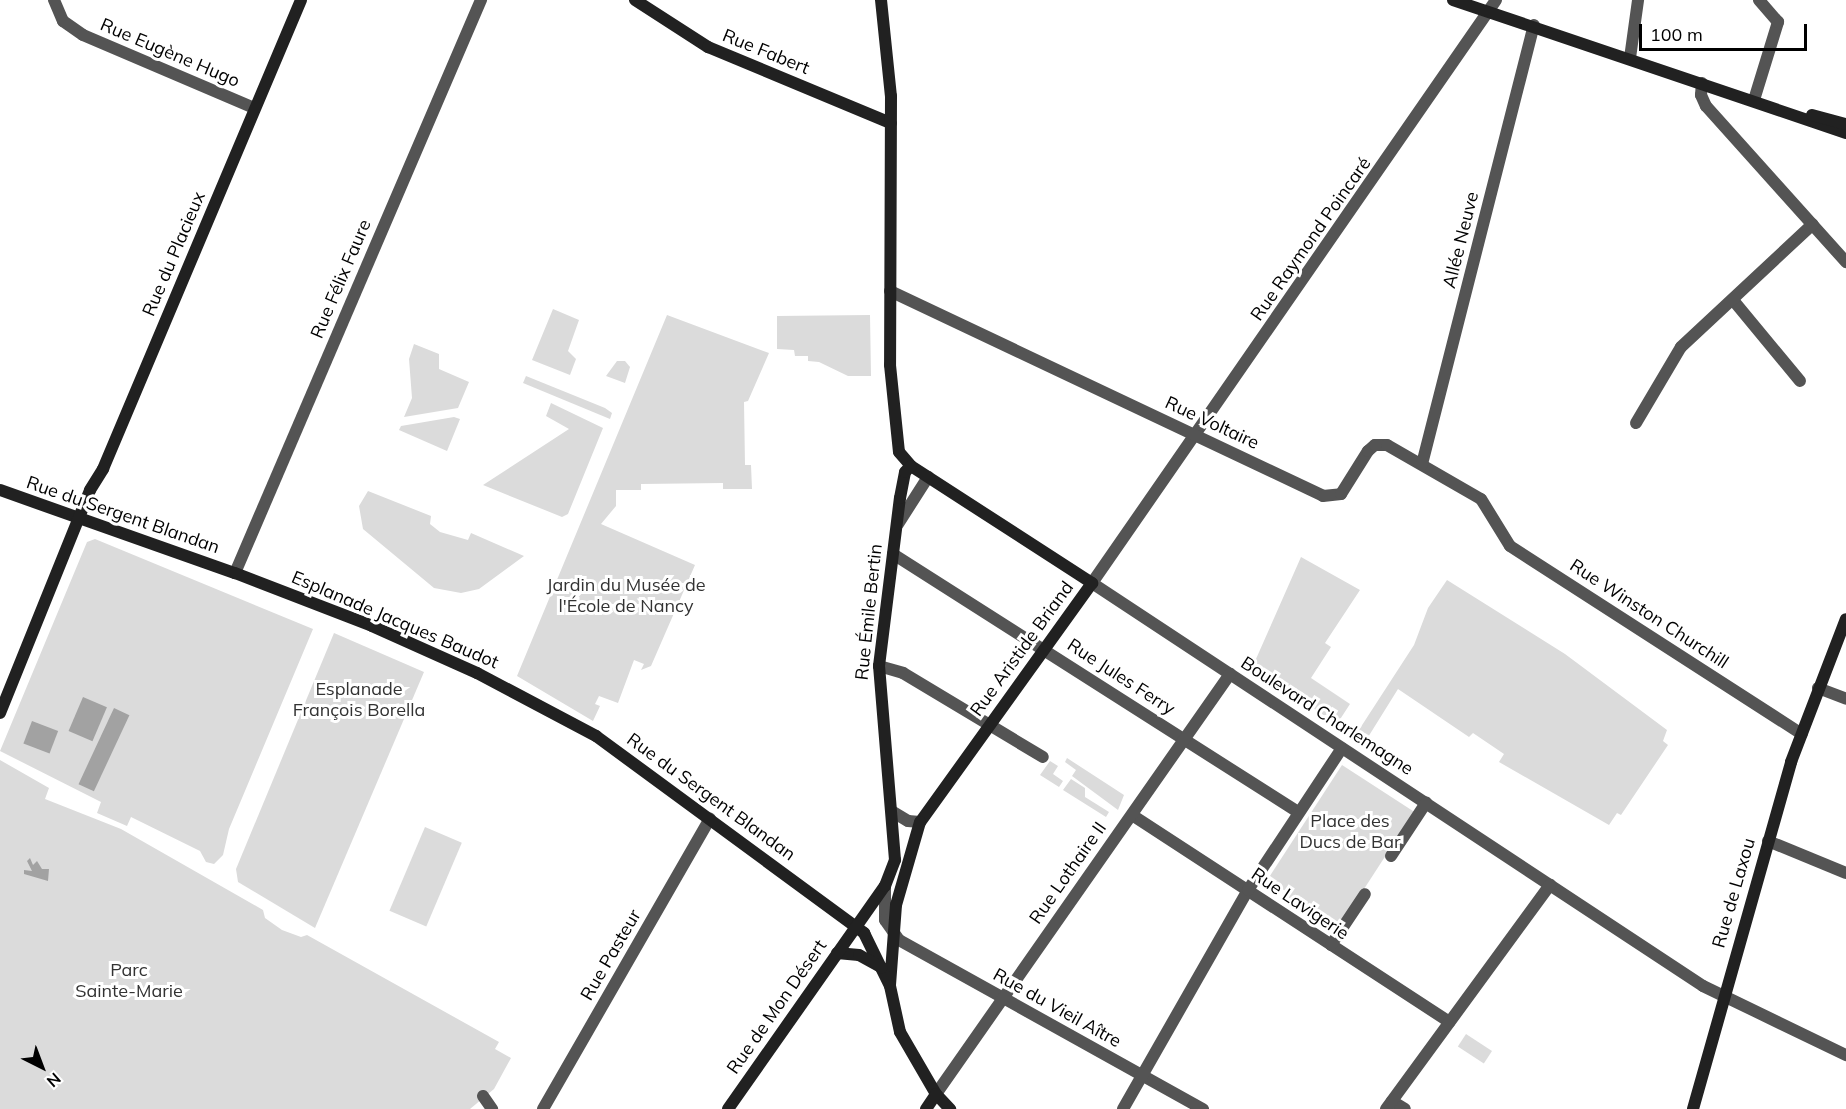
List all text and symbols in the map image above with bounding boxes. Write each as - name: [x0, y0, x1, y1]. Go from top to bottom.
- scale bar: [1642, 12, 1810, 50]
- street label: Rue Eugène Hugo: [97, 14, 243, 92]
- text: 100 m: [1650, 23, 1703, 46]
- street label: Rue Fabert: [719, 25, 813, 79]
- street label: Rue Raymond Poincaré: [1246, 153, 1376, 325]
- street label: Rue du Placieux: [138, 189, 210, 319]
- street label: Allée Neuve: [1439, 189, 1483, 291]
- street label: Rue Félix Faure: [306, 216, 376, 342]
- street label: Rue Voltaire: [1162, 392, 1262, 454]
- street label: Rue du Sergent Blandan: [24, 472, 222, 558]
- street label: Rue Émile Bertin: [851, 543, 887, 681]
- street label: Rue Winston Churchill: [1566, 555, 1732, 673]
- street label: Esplanade Jacques Baudot: [288, 567, 502, 673]
- park label: Jardin du Musée de l'École de Nancy: [547, 575, 705, 618]
- street label: Rue Aristide Briand: [966, 577, 1078, 721]
- street label: Rue Jules Ferry: [1063, 634, 1179, 720]
- street label: Boulevard Charlemagne: [1237, 652, 1417, 780]
- park label: Esplanade François Borella: [293, 679, 425, 722]
- street label: Rue du Sergent Blandan: [623, 729, 799, 865]
- park label: Place des Ducs de Bar: [1299, 811, 1401, 854]
- street label: Rue Lothaire II: [1025, 818, 1111, 928]
- street label: Rue de Laxou: [1708, 836, 1760, 950]
- street label: Rue Lavigerie: [1247, 863, 1353, 945]
- street label: Rue Pasteur: [576, 906, 646, 1004]
- street label: Rue de Mon Désert: [723, 936, 831, 1078]
- park label: Parc Sainte-Marie: [75, 960, 183, 1002]
- street label: Rue du Vieil Aître: [989, 964, 1125, 1052]
- north arrow: [12, 1037, 72, 1097]
- text: N: [43, 1069, 65, 1092]

